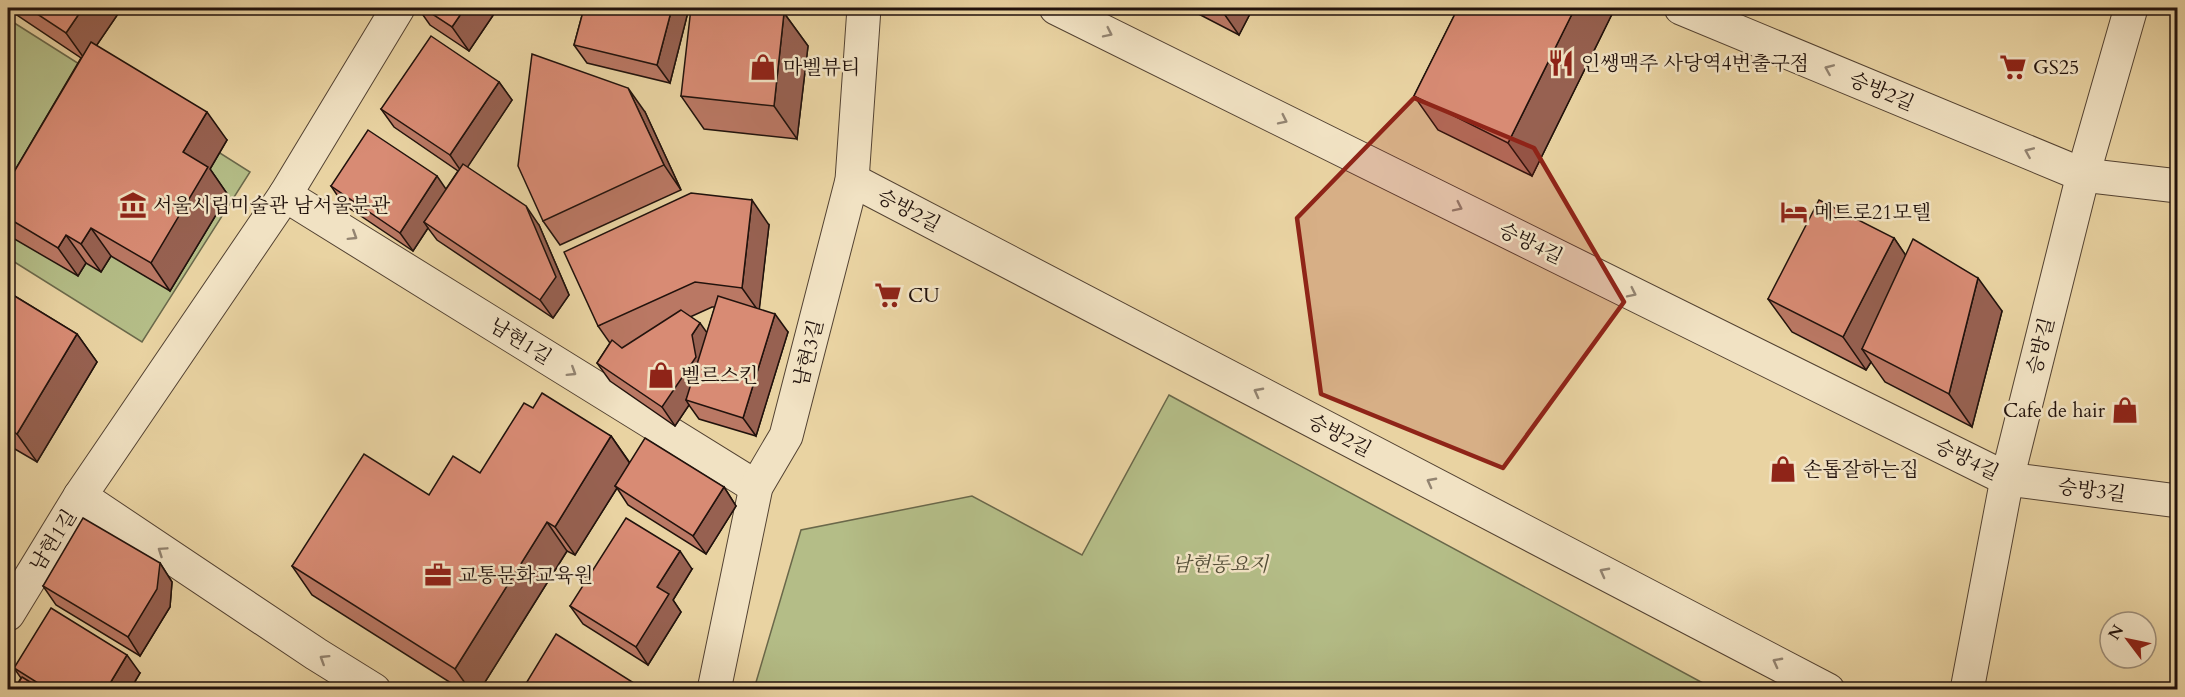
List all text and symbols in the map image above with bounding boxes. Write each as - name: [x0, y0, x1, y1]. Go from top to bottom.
- one-way arrow: [1102, 26, 1113, 38]
- restaurant icon: 인쌩맥주 사당역4번출구점: [1546, 48, 1576, 78]
- place label: 인쌩맥주 사당역4번출구점: [1581, 50, 1809, 77]
- shop icon: 마벨뷰티: [748, 52, 778, 82]
- supermarket icon: GS25: [1998, 52, 2028, 82]
- place label: 마벨뷰티: [783, 54, 860, 81]
- place label: GS25: [2033, 54, 2079, 81]
- one-way arrow: [1825, 64, 1836, 76]
- street label: 승방2길: [1845, 66, 1918, 117]
- one-way arrow: [1277, 113, 1287, 124]
- one-way arrow: [2024, 147, 2035, 159]
- street label: 승방2길: [872, 183, 945, 238]
- museum icon: 서울시립미술관 남서울분관: [118, 190, 148, 220]
- place label: 서울시립미술관 남서울분관: [153, 192, 391, 219]
- hotel icon: 메트로21모텔: [1779, 197, 1809, 227]
- one-way arrow: [1451, 199, 1462, 211]
- place label: 메트로21모텔: [1814, 199, 1931, 226]
- street label: 승방4길: [1494, 216, 1567, 271]
- one-way arrow: [347, 229, 357, 241]
- supermarket icon: CU: [873, 280, 903, 310]
- place label: CU: [908, 282, 940, 309]
- one-way arrow: [1626, 286, 1637, 298]
- street label: 남현1길: [485, 312, 557, 371]
- street label: 승방길: [2020, 315, 2061, 378]
- street label: 남현3길: [787, 317, 830, 389]
- shop icon: 벨르스킨: [646, 360, 676, 390]
- place label: 벨르스킨: [681, 362, 758, 389]
- one-way arrow: [566, 365, 576, 377]
- one-way arrow: [1254, 388, 1264, 399]
- shop icon: Cafe de hair: [2110, 395, 2140, 425]
- place label: Cafe de hair: [2003, 397, 2106, 424]
- street label: 승방2길: [1303, 408, 1376, 463]
- street label: 승방4길: [1930, 432, 2003, 487]
- shop icon: 손톱잘하는집: [1768, 454, 1798, 484]
- place label: 손톱잘하는집: [1803, 456, 1919, 483]
- street label: 승방3길: [2056, 473, 2127, 508]
- one-way arrow: [1426, 478, 1437, 489]
- street label: 남현1길: [24, 504, 83, 576]
- one-way arrow: [158, 547, 169, 558]
- park label: 남현동요지: [1172, 551, 1270, 578]
- office icon: 교통문화교육원: [423, 560, 453, 590]
- place label: 교통문화교육원: [458, 562, 593, 589]
- one-way arrow: [1599, 568, 1610, 579]
- north arrow: [2098, 610, 2158, 670]
- text: N: [2103, 621, 2129, 644]
- one-way arrow: [320, 654, 330, 666]
- one-way arrow: [1772, 658, 1783, 670]

